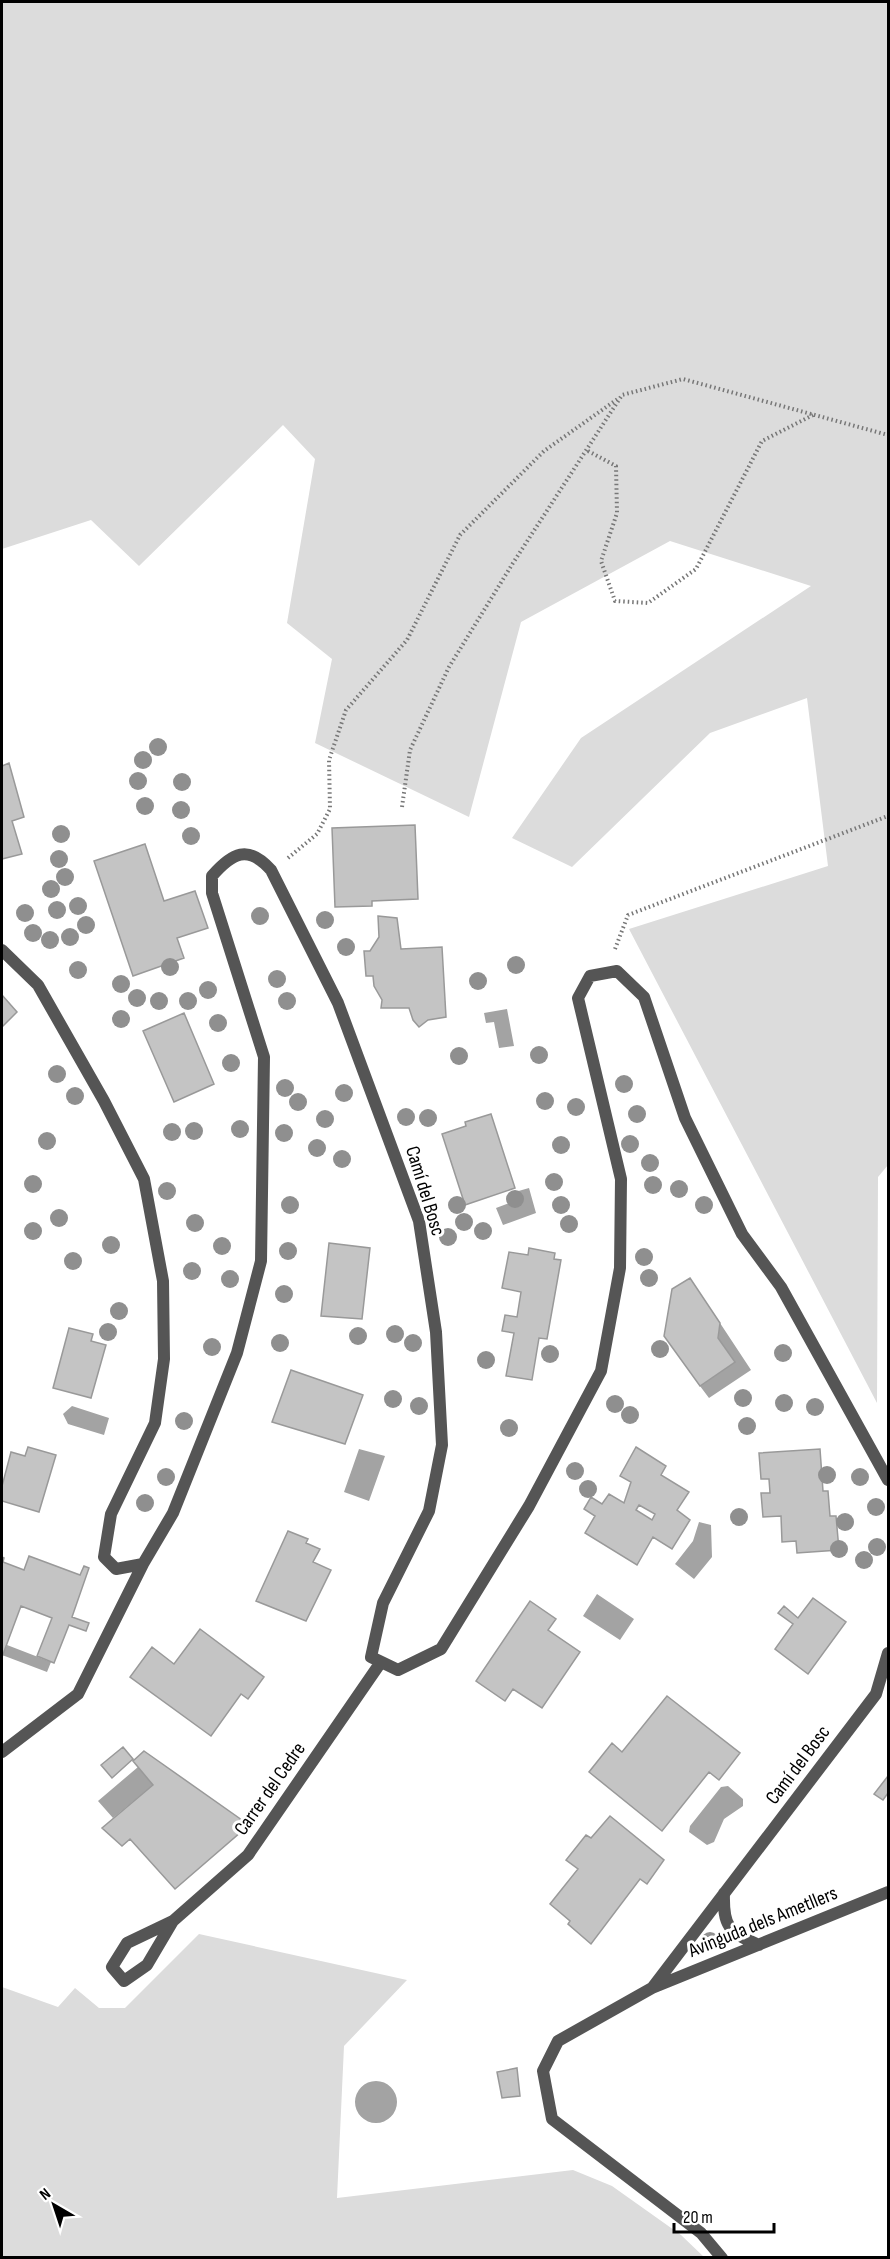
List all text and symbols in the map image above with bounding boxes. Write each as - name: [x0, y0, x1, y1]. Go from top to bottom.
- street label: Camí del Bosc: [400, 1143, 450, 1239]
- street label: Camí del Bosc: [761, 1721, 835, 1809]
- street label: Carrer del Cedre: [229, 1738, 311, 1840]
- street label: Avinguda dels Ametllers: [684, 1881, 841, 1963]
- north arrow: [24, 2175, 84, 2235]
- text: N: [36, 2184, 55, 2205]
- scale bar: [674, 2196, 774, 2234]
- text: 20 m: [683, 2207, 713, 2228]

